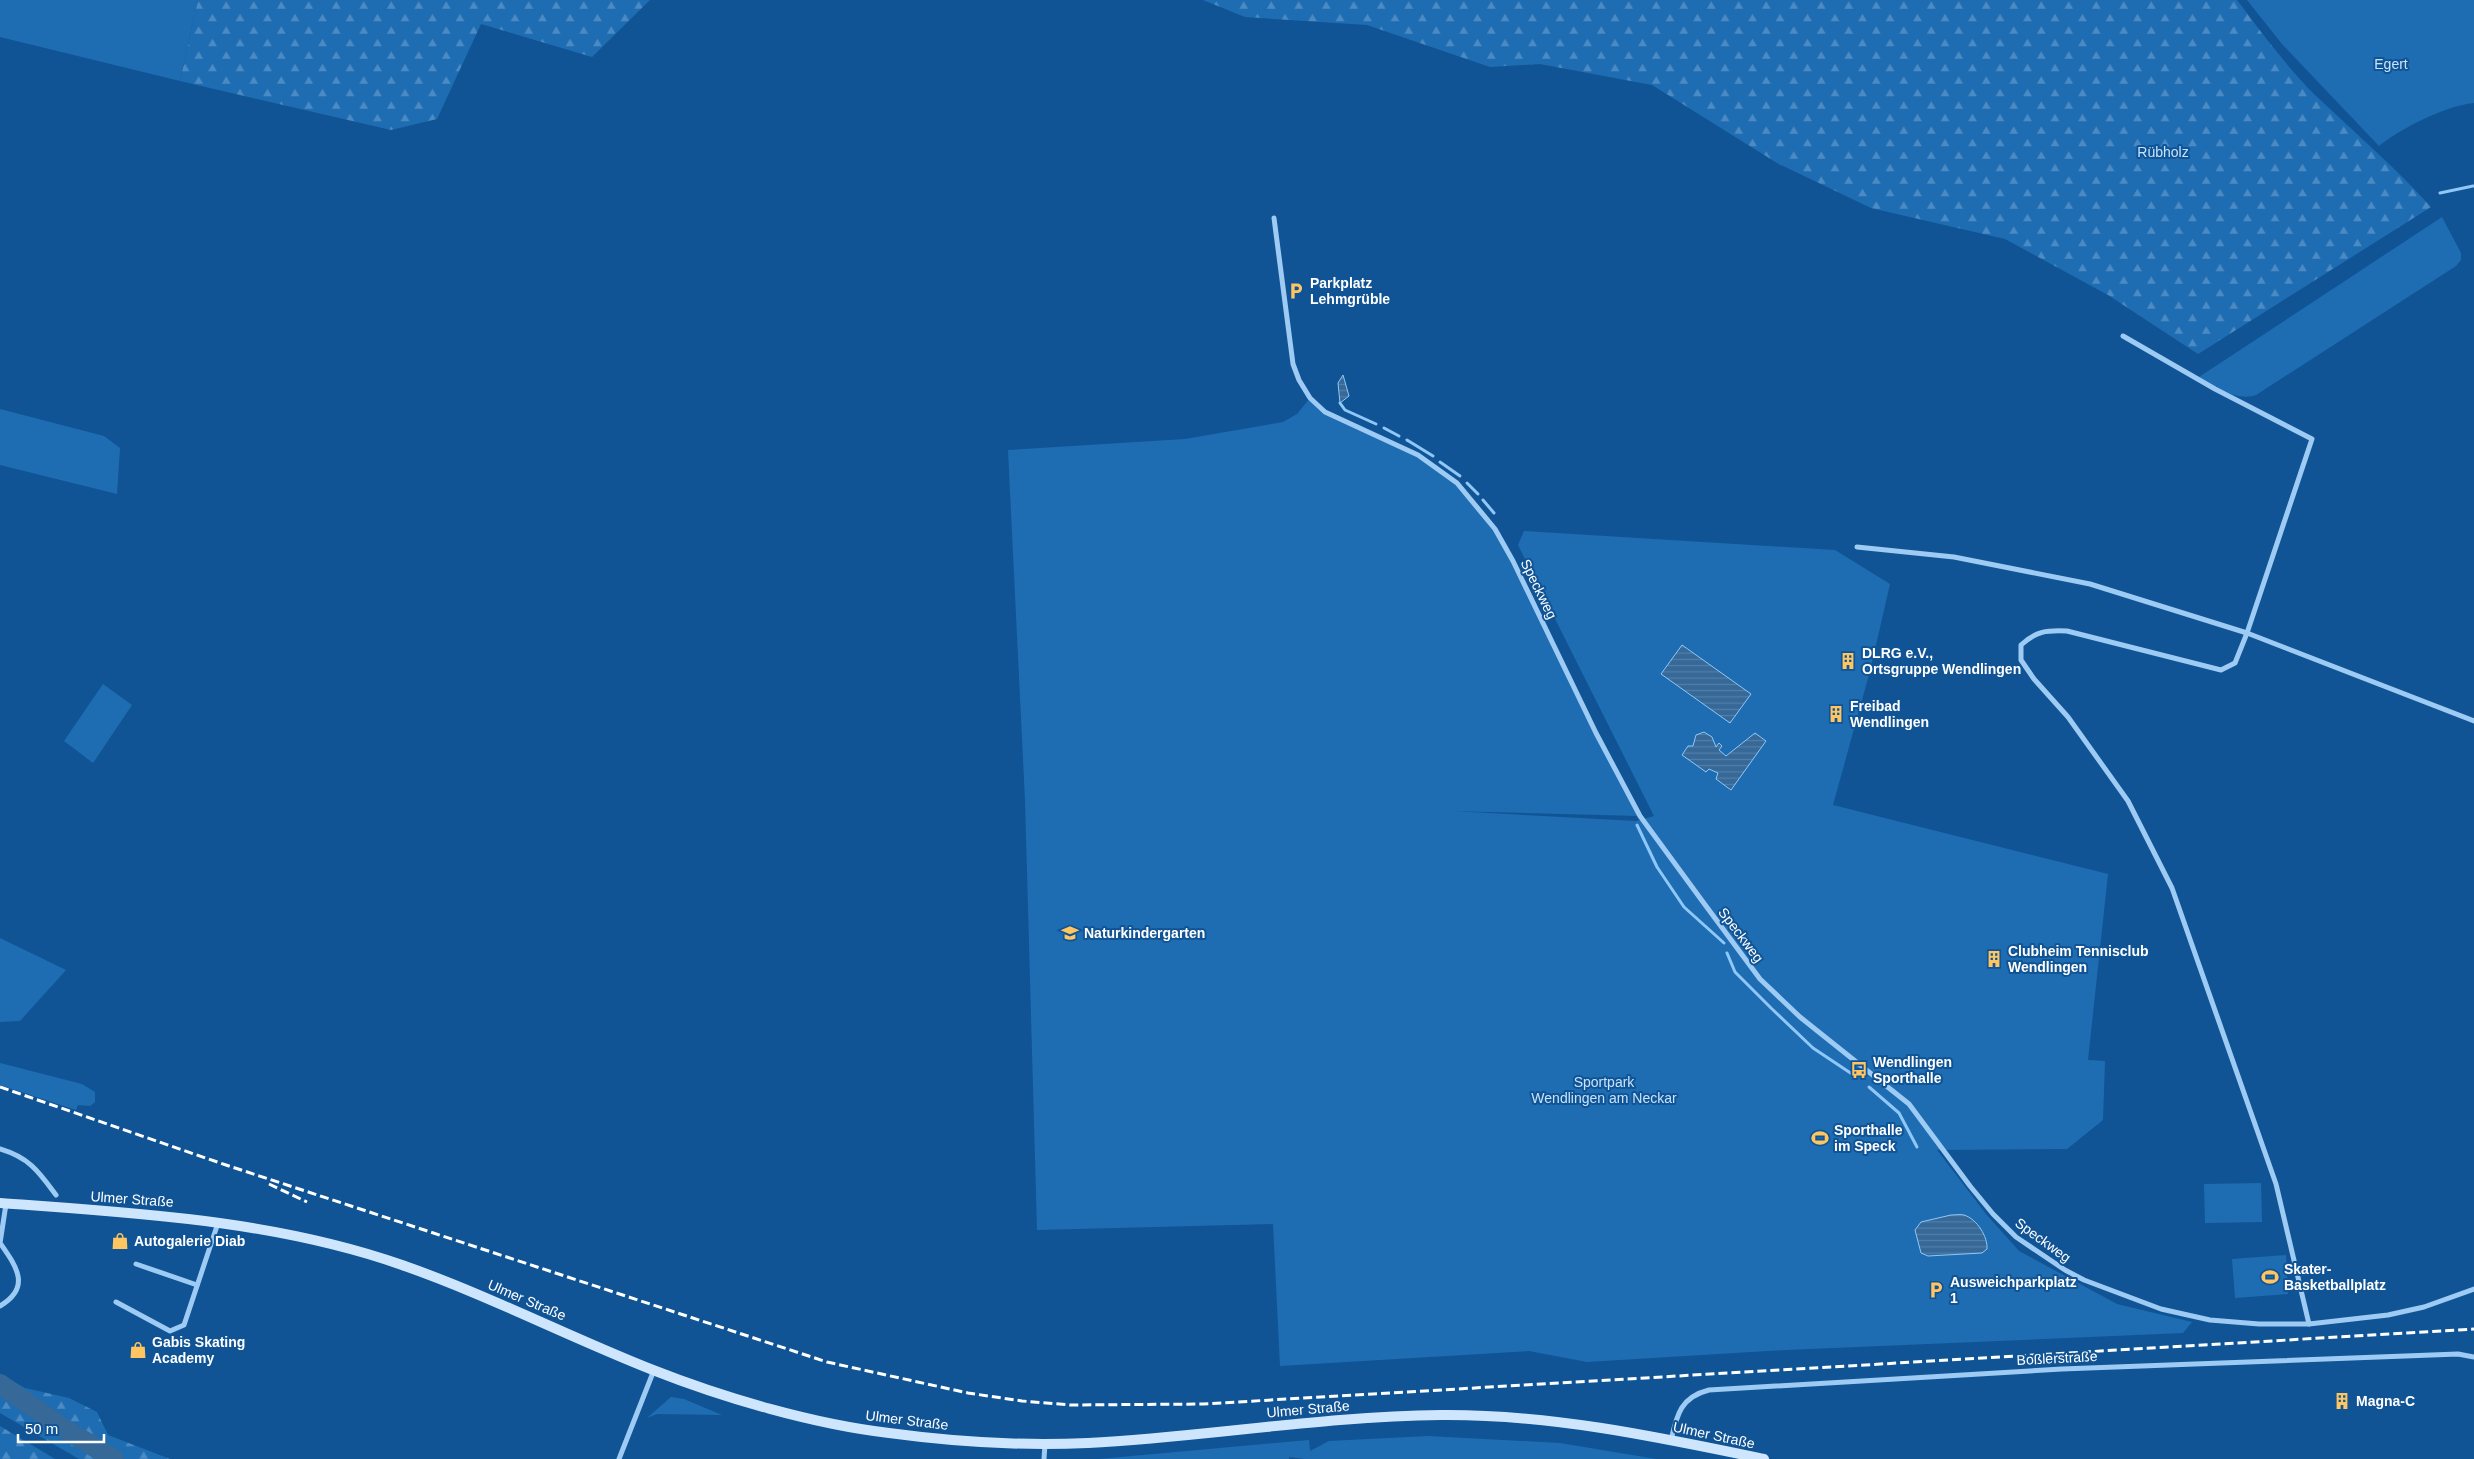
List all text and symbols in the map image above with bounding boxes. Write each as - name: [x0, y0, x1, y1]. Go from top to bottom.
- park label: Egert: [2374, 56, 2408, 72]
- park label: Rübholz: [2137, 144, 2189, 160]
- place label: Parkplatz Lehmgrüble: [1310, 275, 1390, 307]
- parking icon: Parkplatz Lehmgrüble: [1286, 281, 1306, 301]
- street label: Speckweg: [1518, 556, 1560, 622]
- place label: DLRG e.V., Ortsgruppe Wendlingen: [1862, 645, 2021, 677]
- building icon: DLRG e.V., Ortsgruppe Wendlingen: [1838, 651, 1858, 671]
- place label: Freibad Wendlingen: [1850, 698, 1929, 730]
- building icon: Freibad Wendlingen: [1826, 704, 1846, 724]
- street label: Speckweg: [1715, 904, 1767, 966]
- school or university icon: Naturkindergarten: [1060, 923, 1080, 943]
- place label: Naturkindergarten: [1084, 925, 1205, 941]
- place label: Clubheim Tennisclub Wendlingen: [2008, 943, 2149, 975]
- building icon: Clubheim Tennisclub Wendlingen: [1984, 949, 2004, 969]
- place label: Wendlingen Sporthalle: [1873, 1054, 1952, 1086]
- bus stop icon: Wendlingen Sporthalle: [1849, 1060, 1869, 1080]
- park label: Sportpark Wendlingen am Neckar: [1531, 1074, 1677, 1106]
- place label: Sporthalle im Speck: [1834, 1122, 1903, 1154]
- sports icon: Sporthalle im Speck: [1810, 1128, 1830, 1148]
- street label: Ulmer Straße: [90, 1188, 174, 1210]
- street label: Speckweg: [2012, 1215, 2074, 1265]
- shop icon: Autogalerie Diab: [110, 1231, 130, 1251]
- place label: Autogalerie Diab: [134, 1233, 245, 1249]
- place label: Skater- Basketballplatz: [2284, 1261, 2386, 1293]
- sports icon: Skater- Basketballplatz: [2260, 1267, 2280, 1287]
- place label: Ausweichparkplatz 1: [1950, 1274, 2077, 1306]
- street label: Ulmer Straße: [486, 1276, 569, 1324]
- parking icon: Ausweichparkplatz 1: [1926, 1280, 1946, 1300]
- place label: Gabis Skating Academy: [152, 1334, 245, 1366]
- shop icon: Gabis Skating Academy: [128, 1340, 148, 1360]
- street label: Boßlerstraße: [2016, 1348, 2098, 1368]
- building icon: Magna-C: [2332, 1391, 2352, 1411]
- place label: Magna-C: [2356, 1393, 2415, 1409]
- street label: Ulmer Straße: [1266, 1397, 1350, 1421]
- street label: Ulmer Straße: [865, 1407, 949, 1433]
- scale bar: [18, 1412, 104, 1444]
- street label: Ulmer Straße: [1672, 1419, 1757, 1452]
- text: 50 m: [25, 1420, 58, 1437]

